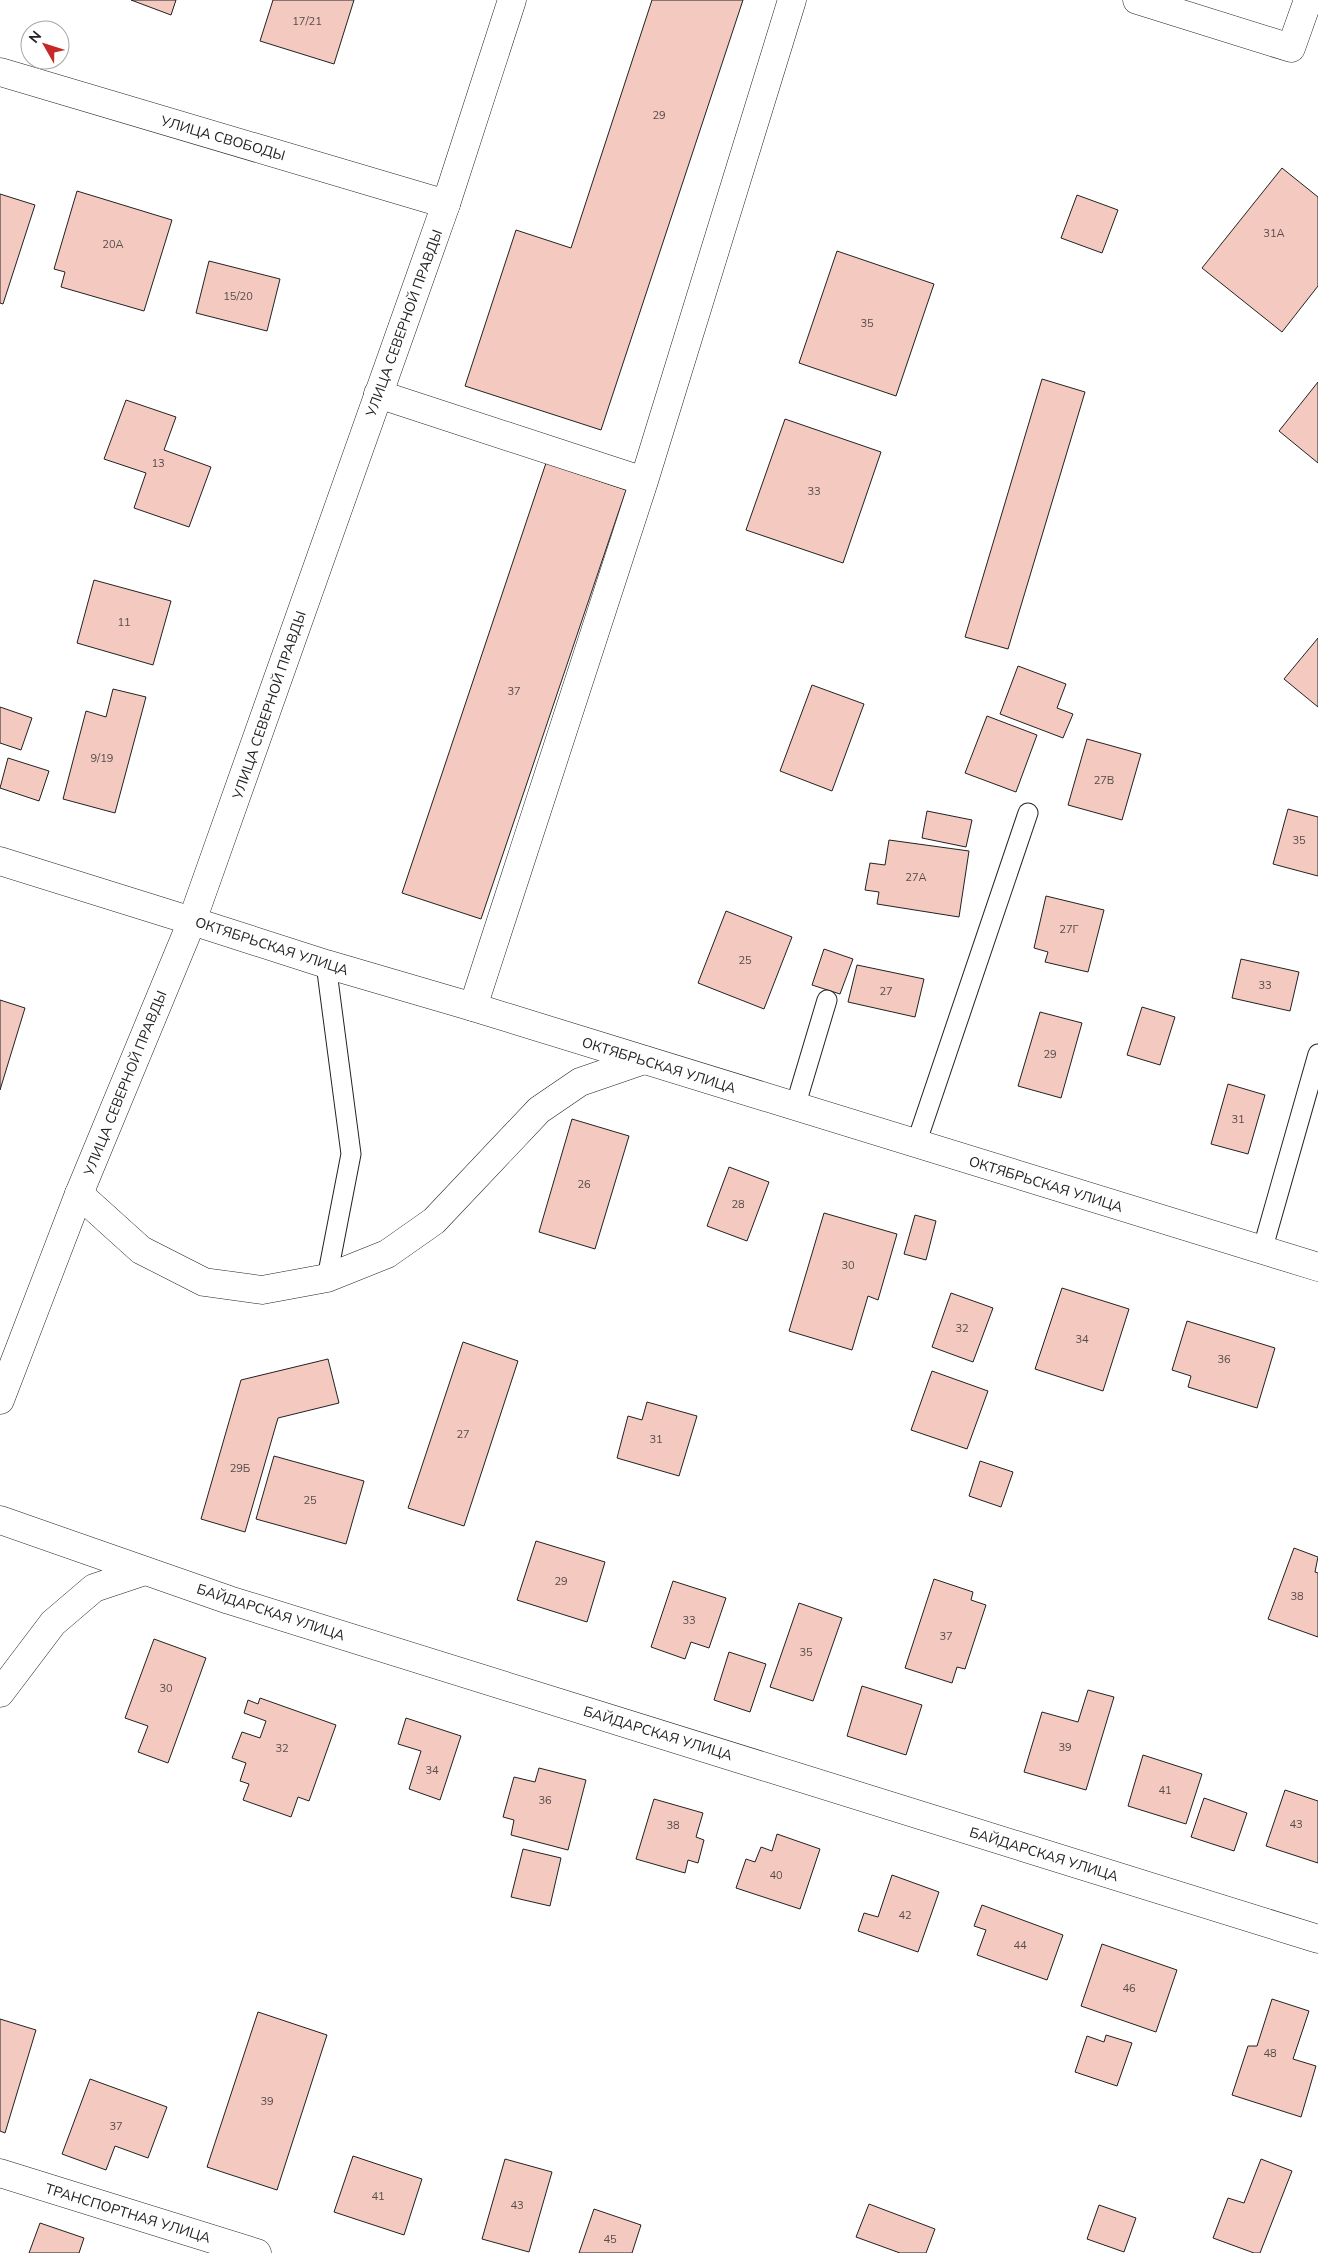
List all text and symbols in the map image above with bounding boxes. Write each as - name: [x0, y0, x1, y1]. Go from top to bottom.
- house number: 17/21: [292, 14, 322, 28]
- north arrow: [20, 20, 70, 70]
- text: N: [25, 27, 45, 47]
- house number: 29: [652, 108, 666, 122]
- street label: УЛИЦА СВОБОДЫ: [158, 111, 287, 164]
- house number: 31А: [1263, 226, 1285, 240]
- street label: УЛИЦА СЕВЕРНОЙ ПРАВДЫ: [361, 227, 446, 420]
- house number: 20А: [102, 237, 124, 251]
- house number: 15/20: [223, 289, 253, 303]
- house number: 35: [860, 316, 874, 330]
- house number: 13: [151, 456, 165, 470]
- house number: 33: [807, 484, 821, 498]
- street label: УЛИЦА СЕВЕРНОЙ ПРАВДЫ: [228, 608, 310, 802]
- house number: 11: [117, 615, 131, 629]
- house number: 37: [507, 684, 521, 698]
- house number: 9/19: [91, 751, 113, 765]
- house number: 27В: [1094, 773, 1114, 787]
- house number: 35: [1292, 833, 1306, 847]
- house number: 27А: [905, 870, 927, 884]
- street label: ОКТЯБРЬСКАЯ УЛИЦА: [193, 913, 352, 980]
- house number: 27Г: [1059, 922, 1079, 936]
- house number: 25: [738, 953, 752, 967]
- house number: 33: [1258, 978, 1272, 992]
- house number: 27: [879, 984, 893, 998]
- street label: УЛИЦА СЕВЕРНОЙ ПРАВДЫ: [79, 988, 170, 1179]
- street label: ОКТЯБРЬСКАЯ УЛИЦА: [580, 1033, 739, 1097]
- house number: 29: [1043, 1047, 1057, 1061]
- house number: 31: [1231, 1112, 1245, 1126]
- street label: ОКТЯБРЬСКАЯ УЛИЦА: [967, 1152, 1126, 1216]
- house number: 26: [577, 1177, 591, 1191]
- house number: 28: [731, 1197, 745, 1211]
- house number: 30: [841, 1258, 855, 1272]
- house number: 32: [955, 1321, 969, 1335]
- house number: 34: [1075, 1332, 1089, 1346]
- house number: 36: [1217, 1352, 1231, 1366]
- house number: 27: [456, 1427, 470, 1441]
- house number: 31: [649, 1432, 663, 1446]
- house number: 29Б: [230, 1461, 250, 1475]
- house number: 25: [303, 1493, 317, 1507]
- house number: 29: [554, 1574, 568, 1588]
- street label: БАЙДАРСКАЯ УЛИЦА: [195, 1580, 348, 1645]
- house number: 38: [1290, 1589, 1304, 1603]
- house number: 33: [682, 1613, 696, 1627]
- house number: 37: [939, 1629, 953, 1643]
- house number: 35: [799, 1645, 813, 1659]
- house number: 30: [159, 1681, 173, 1695]
- street label: БАЙДАРСКАЯ УЛИЦА: [581, 1702, 735, 1764]
- house number: 39: [1058, 1740, 1072, 1754]
- house number: 32: [275, 1741, 289, 1755]
- house number: 34: [425, 1763, 439, 1777]
- house number: 41: [1158, 1783, 1172, 1797]
- house number: 36: [538, 1793, 552, 1807]
- house number: 43: [1289, 1817, 1303, 1831]
- house number: 38: [666, 1818, 680, 1832]
- street label: БАЙДАРСКАЯ УЛИЦА: [967, 1823, 1121, 1885]
- house number: 40: [769, 1868, 783, 1882]
- house number: 42: [898, 1908, 912, 1922]
- house number: 44: [1013, 1938, 1027, 1952]
- house number: 46: [1122, 1981, 1136, 1995]
- house number: 48: [1263, 2046, 1277, 2060]
- house number: 39: [260, 2094, 274, 2108]
- house number: 37: [109, 2119, 123, 2133]
- street label: ТРАНСПОРТНАЯ УЛИЦА: [43, 2179, 214, 2247]
- house number: 41: [371, 2189, 385, 2203]
- house number: 43: [510, 2198, 524, 2212]
- house number: 45: [603, 2232, 617, 2246]

